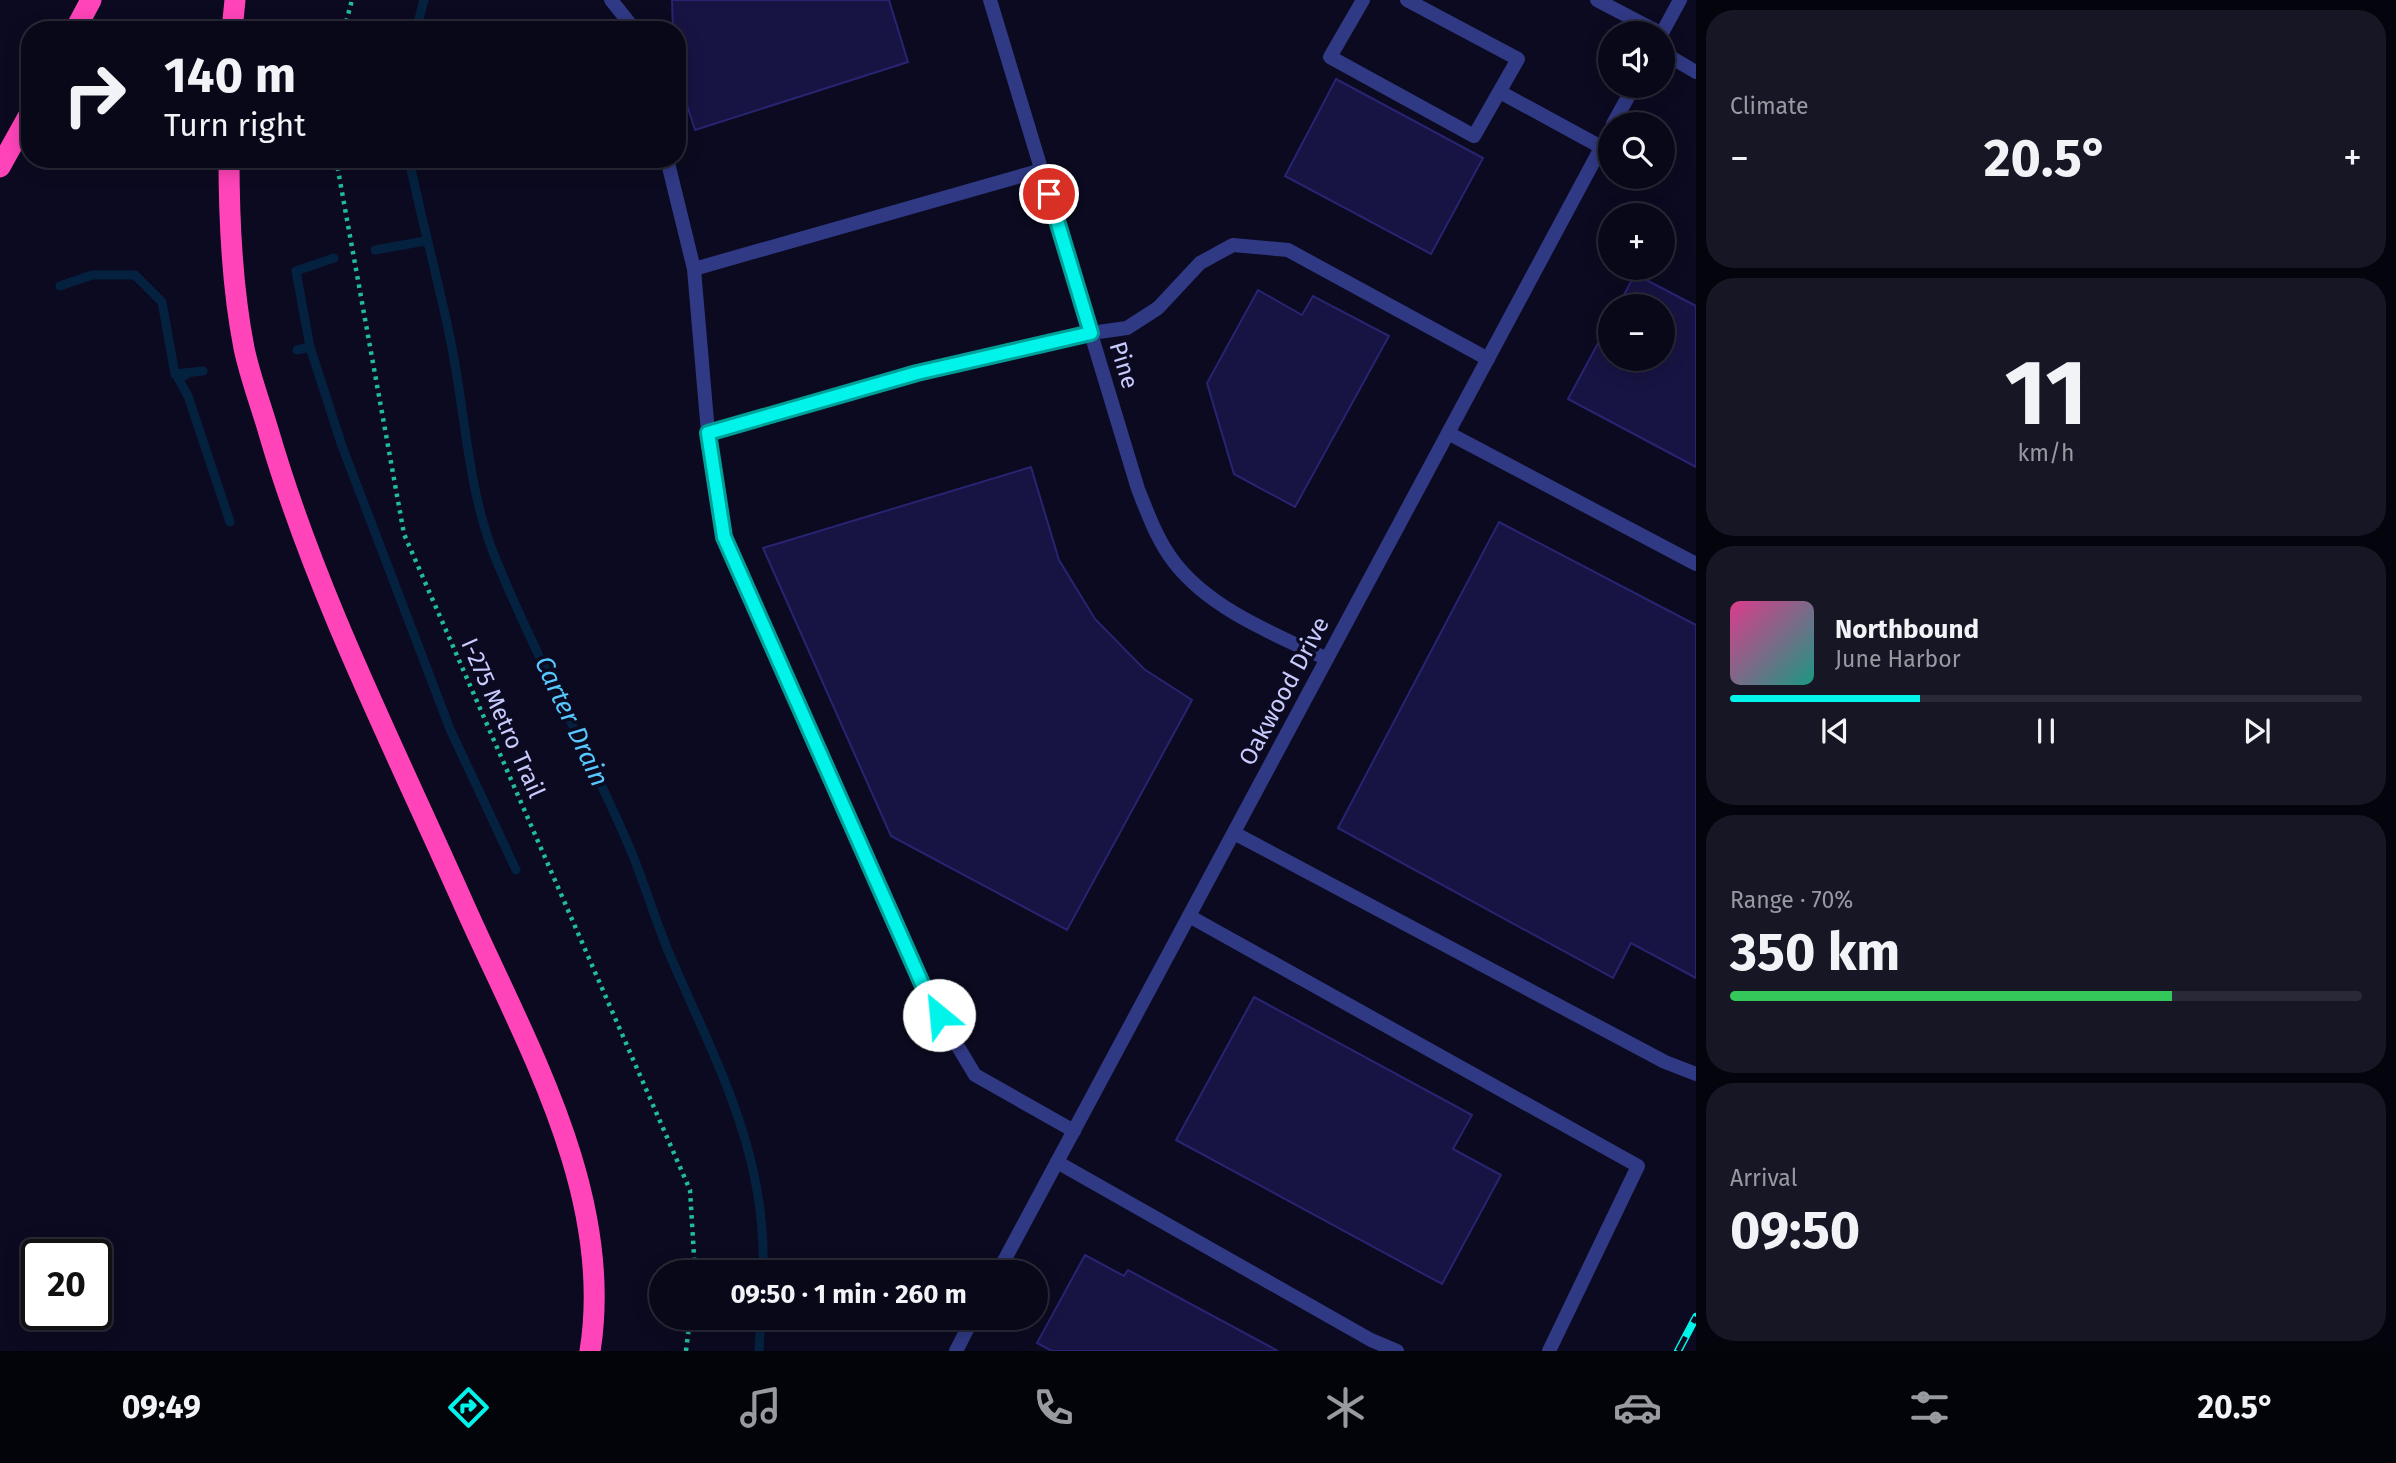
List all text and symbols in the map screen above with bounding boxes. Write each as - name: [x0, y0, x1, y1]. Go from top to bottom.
- map controls: [1598, 21, 1675, 371]
- button: sound: [1598, 21, 1675, 98]
- text: 140 m: [164, 46, 296, 105]
- icon: right: [49, 49, 140, 140]
- text: Climate: [1730, 92, 1809, 120]
- text: Turn right: [164, 106, 306, 144]
- button: search: [1598, 112, 1675, 189]
- text: 20.5°: [1984, 127, 2108, 190]
- text: −: [1730, 135, 1749, 181]
- text: +: [2343, 135, 2362, 181]
- pin: [1019, 164, 1079, 224]
- icon: arrive: [1030, 175, 1068, 213]
- button: +: [1598, 203, 1675, 280]
- button: −: [1598, 294, 1675, 371]
- street label: Pine: [1104, 338, 1144, 392]
- text: 11: [2005, 339, 2087, 448]
- text: km/h: [2018, 439, 2074, 467]
- street label: Oakwood Drive: [1233, 612, 1335, 770]
- text: Northbound: [1835, 614, 1979, 645]
- street label: I-275 Metro Trail: [455, 634, 551, 802]
- text: June Harbor: [1835, 645, 1961, 673]
- water label: Carter Drain: [528, 651, 615, 791]
- icon: previous: [1816, 712, 1854, 750]
- icon: pause: [2027, 712, 2065, 750]
- icon: next: [2238, 712, 2276, 750]
- text: Range · 70%: [1730, 886, 1853, 914]
- text: 350 km: [1730, 921, 1900, 984]
- position arrow: [902, 978, 976, 1052]
- text: Arrival: [1730, 1164, 1797, 1192]
- text: 09:50: [1730, 1199, 1860, 1262]
- speed limit sign: 20: [21, 1239, 112, 1330]
- text: 09:50 · 1 min · 260 m: [730, 1279, 967, 1310]
- icon: directions: [444, 1383, 493, 1432]
- icon: music: [736, 1383, 785, 1432]
- icon: phone: [1029, 1383, 1078, 1432]
- icon: climate: [1321, 1383, 1370, 1432]
- icon: car: [1613, 1383, 1662, 1432]
- icon: filters: [1905, 1383, 1954, 1432]
- text: 09:49: [122, 1388, 201, 1426]
- text: 20.5°: [2198, 1388, 2274, 1426]

